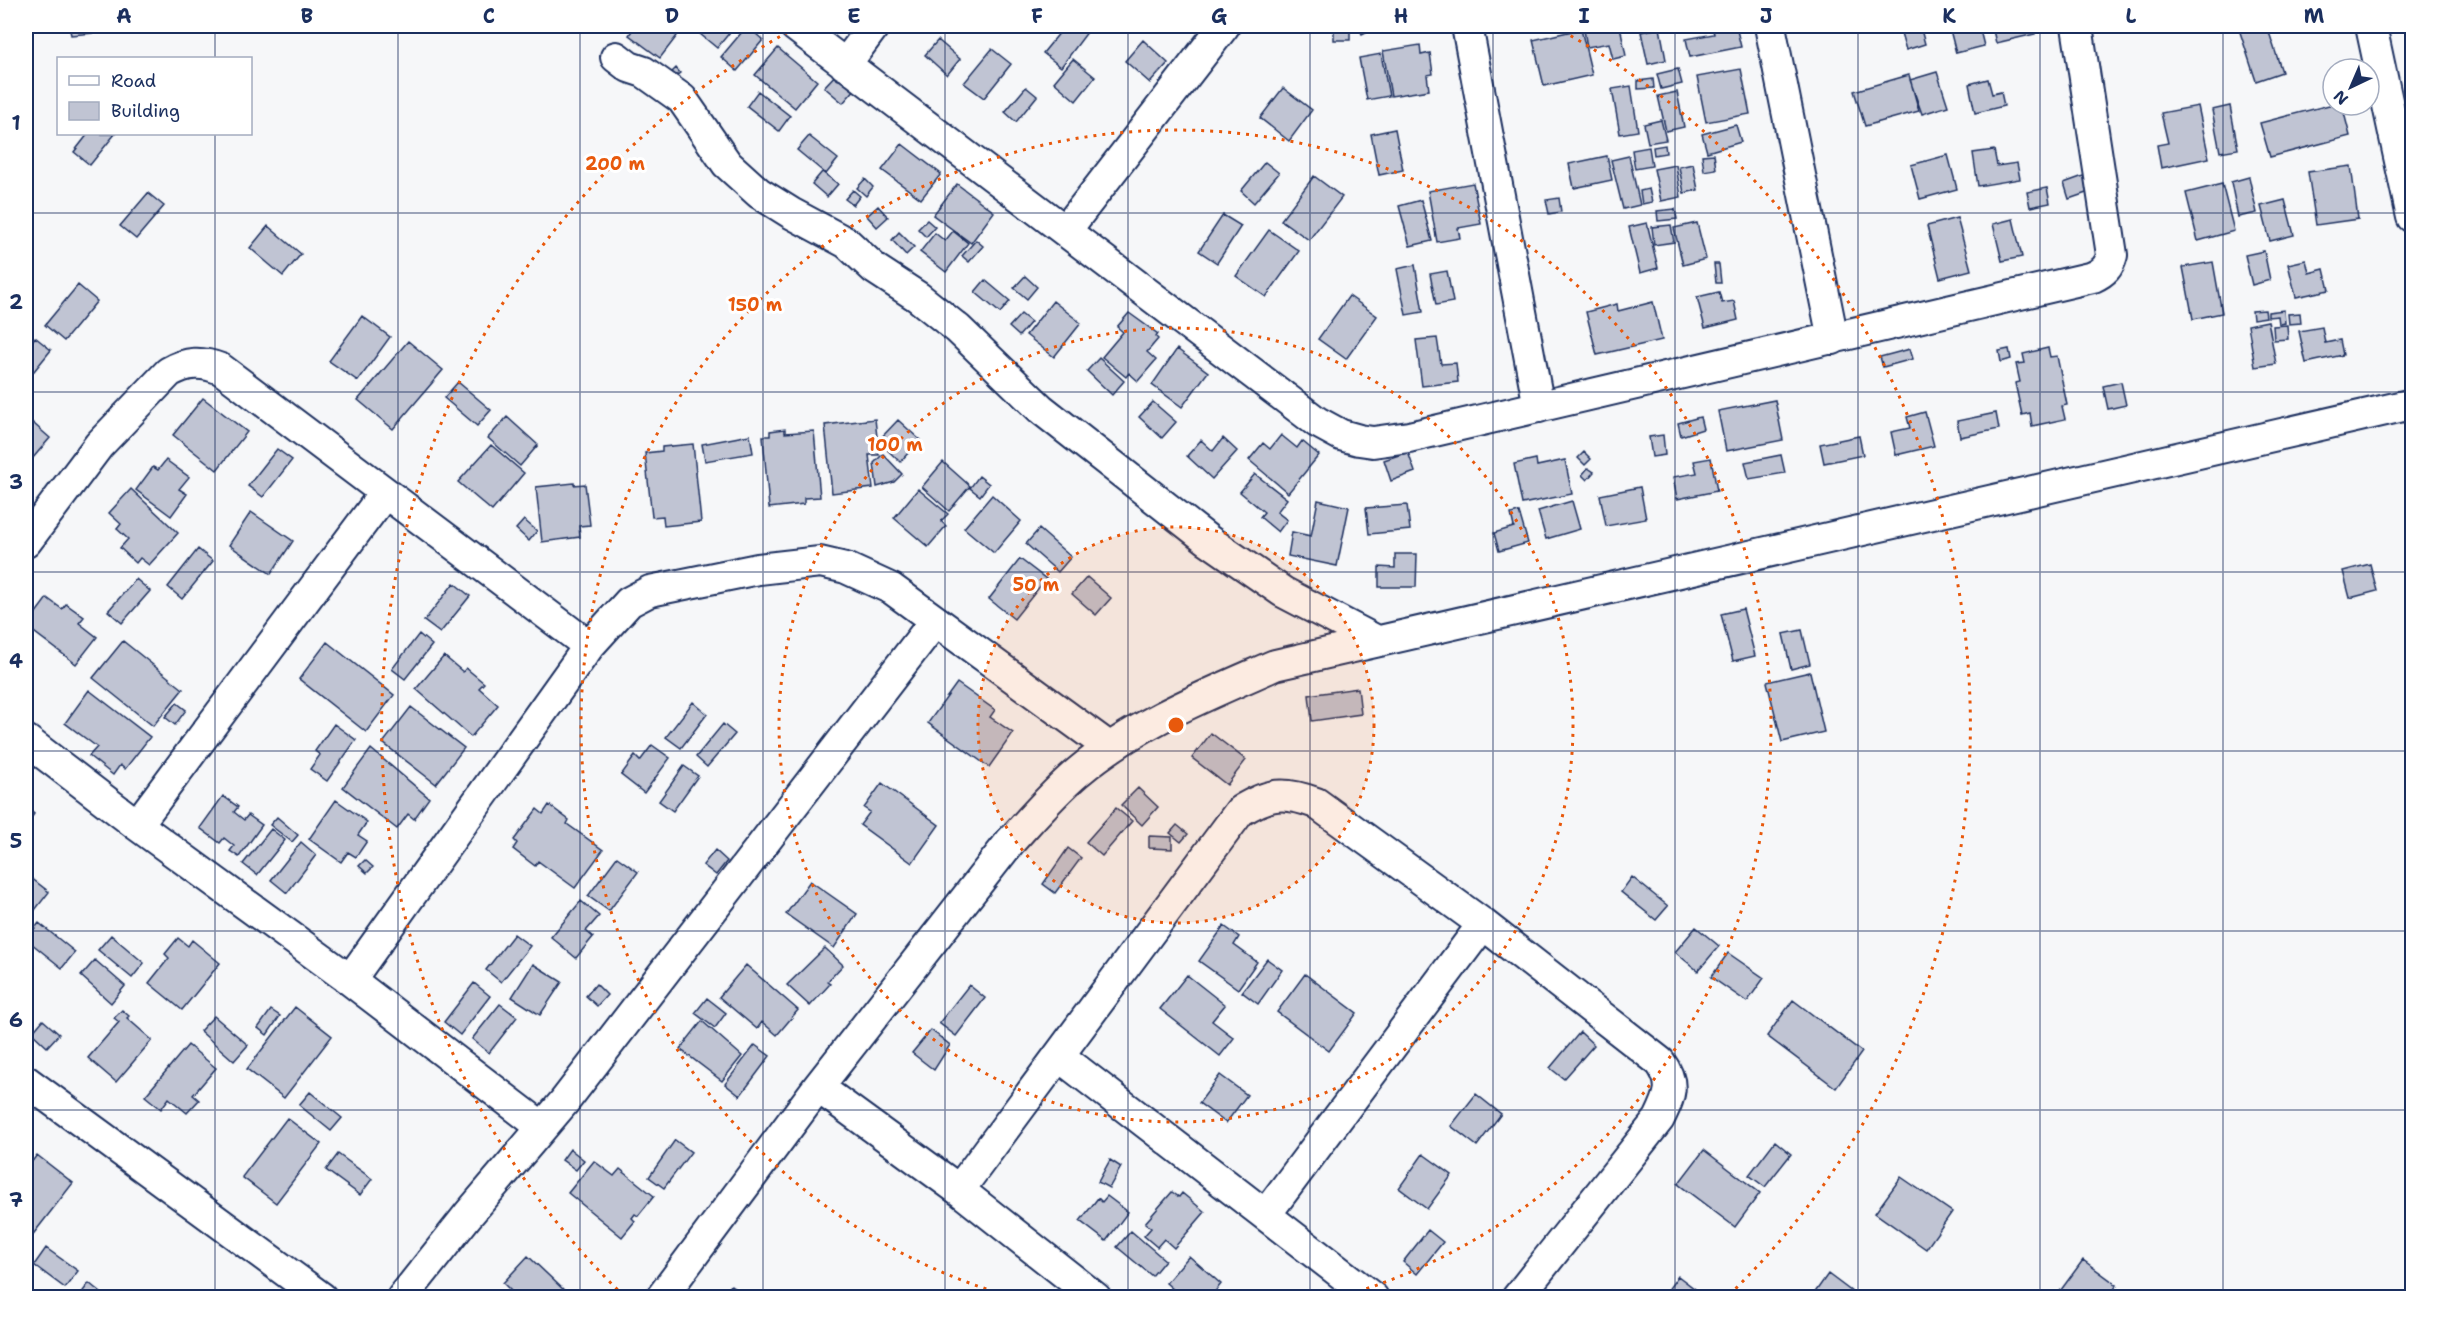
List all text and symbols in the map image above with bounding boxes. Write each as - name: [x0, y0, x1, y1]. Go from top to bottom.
- text: A: [116, 3, 132, 29]
- text: B: [301, 3, 313, 29]
- text: C: [483, 3, 495, 29]
- text: D: [665, 3, 679, 29]
- text: E: [847, 3, 861, 29]
- text: F: [1031, 3, 1043, 29]
- text: G: [1211, 3, 1227, 29]
- text: H: [1394, 3, 1408, 29]
- text: I: [1578, 3, 1590, 29]
- text: J: [1760, 3, 1773, 29]
- text: K: [1942, 3, 1956, 29]
- text: L: [2126, 3, 2137, 29]
- text: M: [2304, 3, 2325, 29]
- legend: [57, 57, 252, 135]
- north arrow: [2321, 57, 2381, 117]
- text: Road: [111, 69, 156, 93]
- text: N: [2329, 85, 2353, 109]
- text: Building: [111, 99, 180, 123]
- text: 1: [11, 110, 21, 136]
- text: 200 m: [585, 152, 646, 176]
- text: 2: [9, 289, 23, 315]
- text: 150 m: [728, 293, 783, 317]
- text: 100 m: [867, 433, 923, 457]
- text: 3: [9, 469, 23, 495]
- text: 50 m: [1013, 573, 1060, 597]
- text: 4: [9, 648, 23, 674]
- centre of rings: [1166, 715, 1186, 735]
- text: 5: [10, 828, 22, 854]
- text: 6: [9, 1007, 23, 1033]
- text: 7: [9, 1187, 23, 1213]

